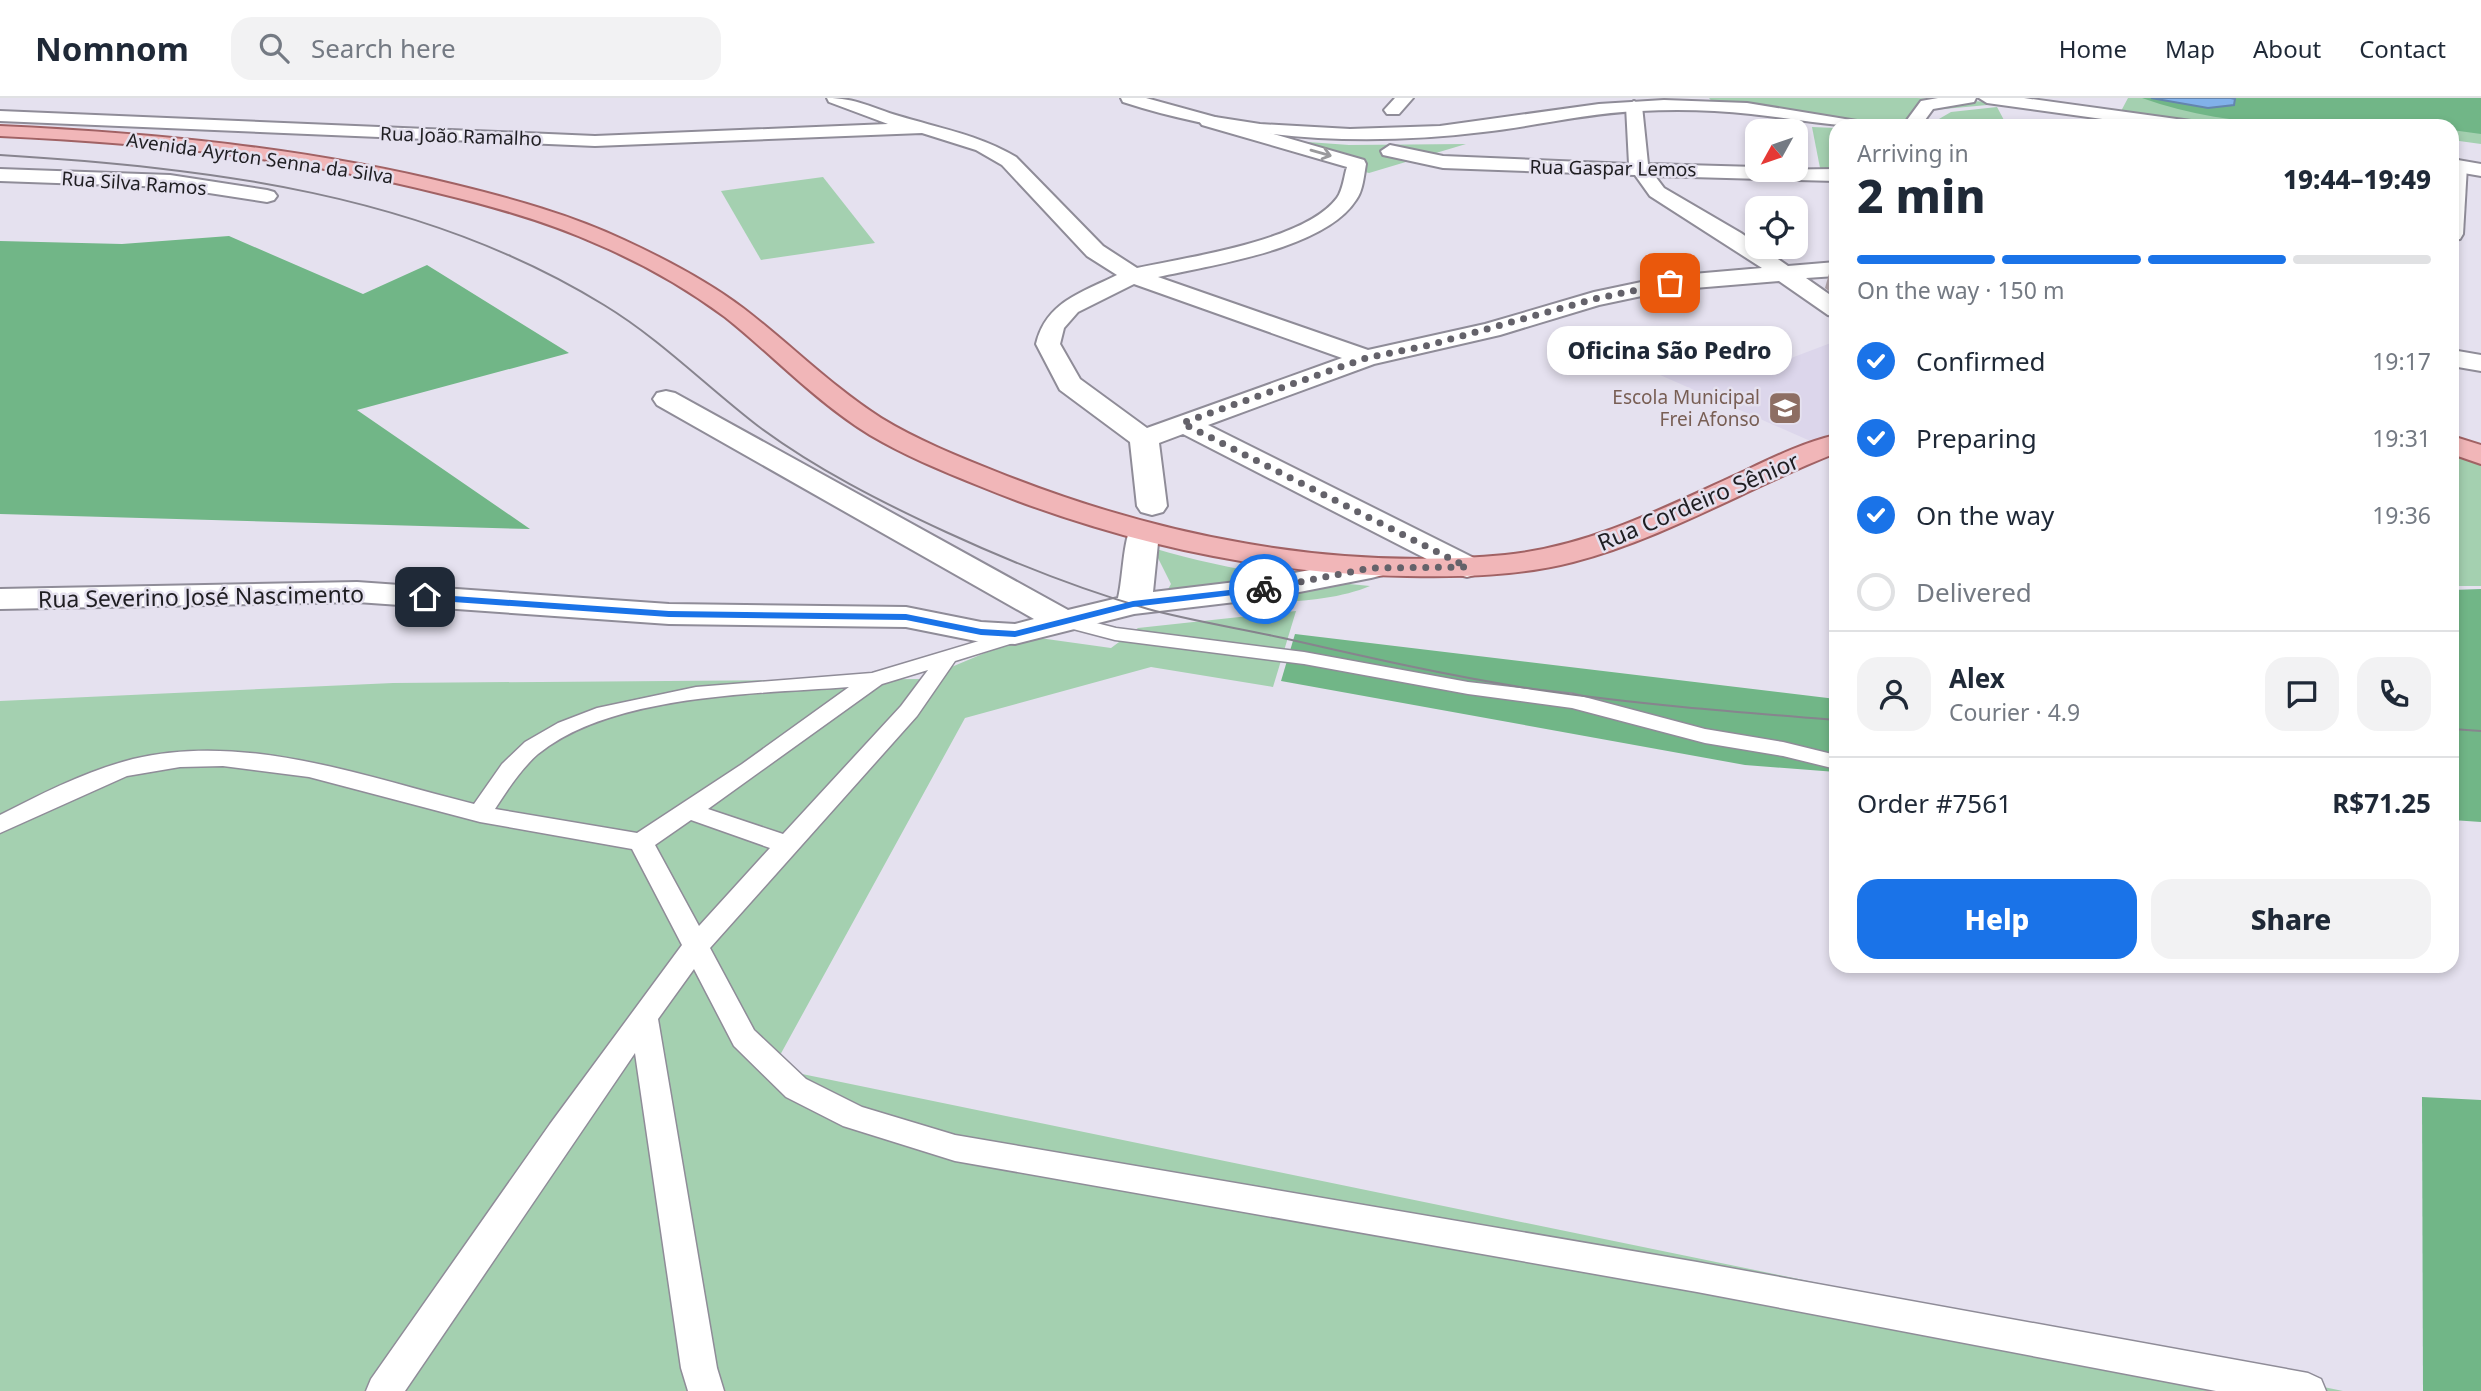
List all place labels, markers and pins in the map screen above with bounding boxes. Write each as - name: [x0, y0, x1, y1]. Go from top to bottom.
- pin: [1640, 253, 1700, 313]
- callout: Oficina São Pedro: [1548, 325, 1792, 374]
- place label: Escola Municipal Frei Afonso: [1612, 384, 1760, 432]
- school or university icon: Escola Municipal Frei Afonso: [1766, 389, 1804, 427]
- pin: [395, 567, 455, 627]

